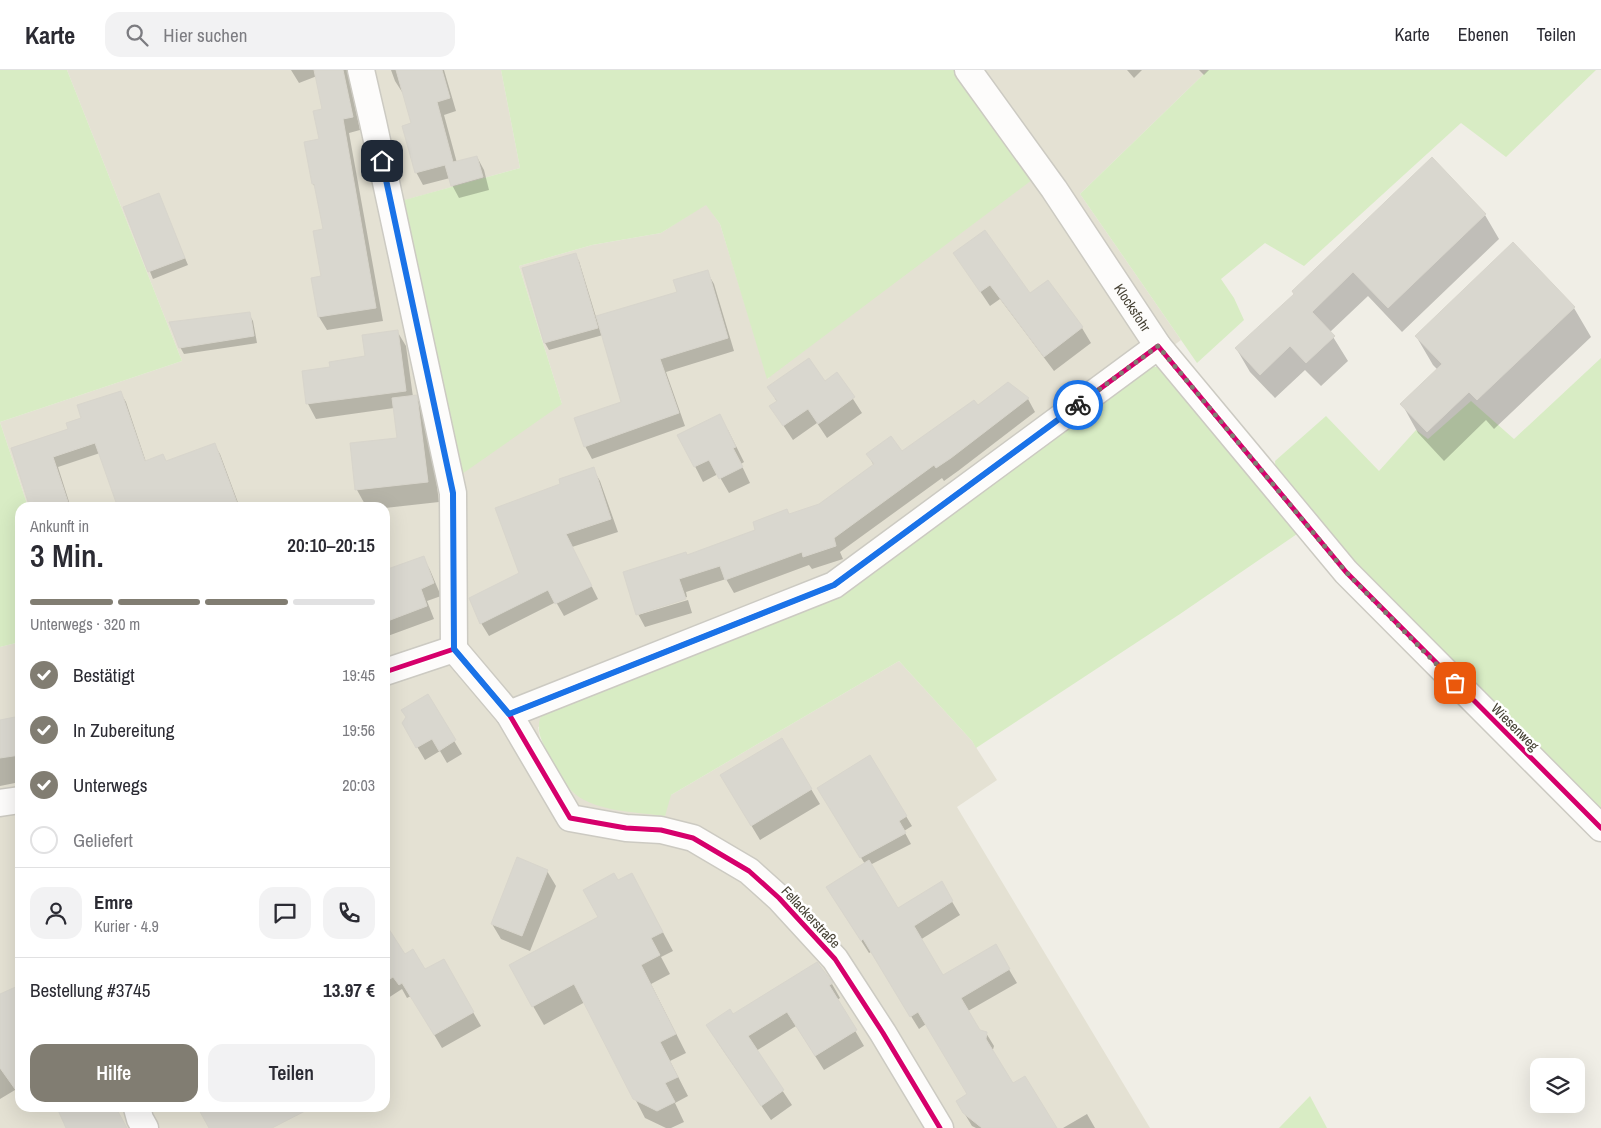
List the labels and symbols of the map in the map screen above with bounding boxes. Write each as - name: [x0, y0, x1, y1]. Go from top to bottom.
- pin: [361, 140, 403, 182]
- street label: Klocksfohr: [1110, 280, 1155, 335]
- courier: [1053, 380, 1103, 430]
- pin: [1434, 662, 1476, 704]
- street label: Wiesenweg: [1487, 699, 1543, 755]
- street label: Fellackerstraße: [778, 882, 844, 952]

